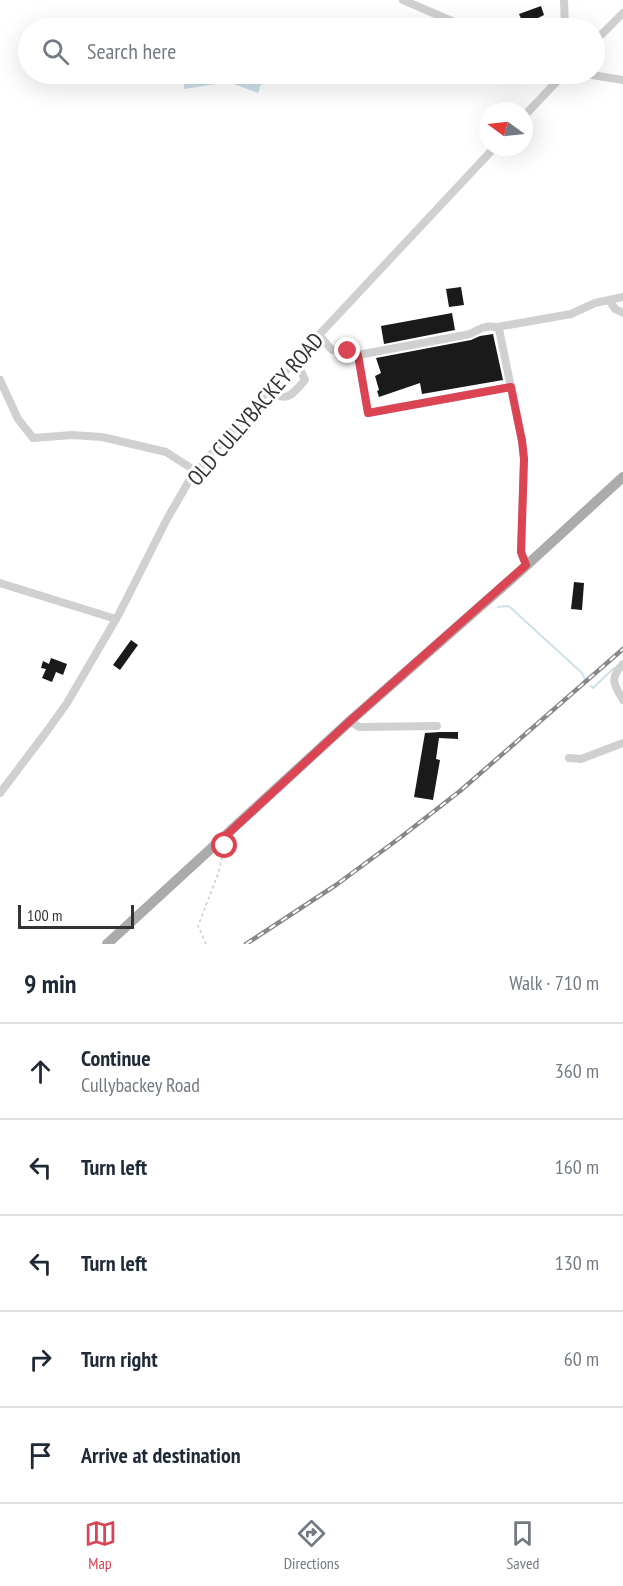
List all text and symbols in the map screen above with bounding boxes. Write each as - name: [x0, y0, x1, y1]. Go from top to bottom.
- search box: [18, 18, 605, 84]
- icon: search: [39, 35, 72, 68]
- text: Search here: [87, 37, 176, 65]
- north arrow: [479, 102, 533, 156]
- street label: OLD CULLYBACKEY ROAD: [181, 327, 329, 491]
- route end: [334, 337, 360, 363]
- route start: [211, 832, 237, 858]
- scale bar: [18, 902, 134, 929]
- text: 100 m: [27, 905, 62, 925]
- text: 9 min: [24, 967, 77, 1000]
- text: Walk · 710 m: [509, 970, 599, 996]
- text: Continue: [81, 1044, 151, 1072]
- icon: ahead: [24, 1055, 57, 1088]
- text: 360 m: [555, 1058, 599, 1084]
- text: Cullybackey Road: [81, 1072, 200, 1098]
- icon: left: [24, 1151, 57, 1184]
- text: Turn left: [81, 1153, 147, 1181]
- text: 160 m: [555, 1154, 599, 1180]
- icon: left: [24, 1247, 57, 1280]
- text: Turn left: [81, 1249, 147, 1277]
- text: 130 m: [555, 1250, 599, 1276]
- icon: right: [24, 1343, 57, 1376]
- text: Turn right: [81, 1345, 158, 1373]
- text: 60 m: [564, 1346, 599, 1372]
- icon: arrive: [24, 1439, 57, 1472]
- text: Arrive at destination: [81, 1441, 241, 1469]
- tab: Map: [84, 1517, 117, 1573]
- tab: Directions: [284, 1517, 339, 1573]
- tab: Saved: [506, 1517, 539, 1573]

